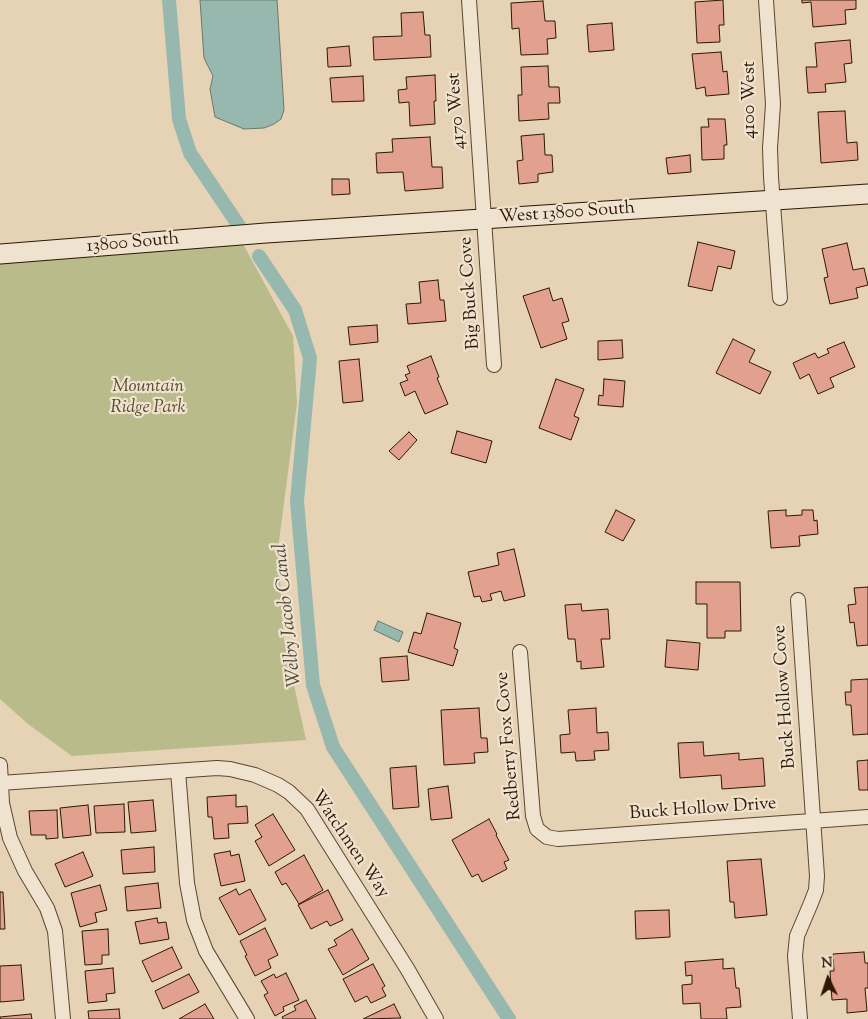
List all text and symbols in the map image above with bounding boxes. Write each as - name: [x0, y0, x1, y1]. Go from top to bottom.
- street label: 4100 West: [740, 61, 762, 139]
- street label: 4170 West: [445, 72, 471, 150]
- street label: West 13800 South: [498, 198, 636, 230]
- street label: 13800 South: [86, 229, 180, 259]
- street label: Big Buck Cove: [456, 236, 486, 350]
- park label: Mountain Ridge Park: [110, 377, 186, 419]
- water label: Welby Jacob Canal: [270, 542, 308, 688]
- street label: Buck Hollow Cove: [770, 624, 802, 770]
- street label: Redberry Fox Cove: [493, 671, 527, 821]
- street label: Watchmen Way: [305, 787, 393, 903]
- street label: Buck Hollow Drive: [629, 794, 777, 826]
- north arrow: [803, 954, 853, 1004]
- text: N: [821, 954, 833, 974]

